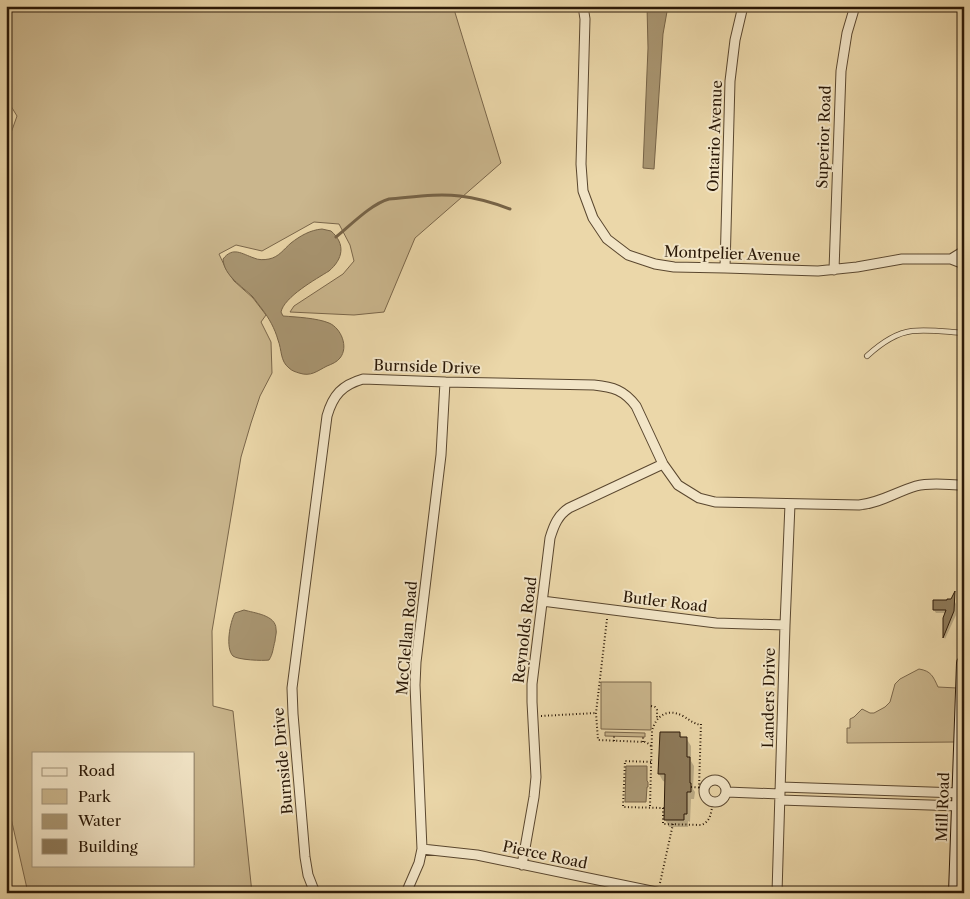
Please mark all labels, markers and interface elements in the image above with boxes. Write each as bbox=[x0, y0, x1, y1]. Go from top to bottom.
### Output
street label: Ontario Avenue bbox=[703, 80, 726, 192]
street label: Superior Road bbox=[812, 85, 835, 189]
street label: Montpelier Avenue bbox=[663, 242, 801, 265]
street label: Burnside Drive bbox=[373, 355, 481, 378]
street label: Reynolds Road bbox=[509, 576, 540, 684]
street label: McClellan Road bbox=[392, 580, 421, 696]
street label: Butler Road bbox=[622, 587, 708, 616]
street label: Landers Drive bbox=[758, 648, 779, 748]
street label: Burnside Drive bbox=[268, 707, 297, 815]
legend bbox=[32, 752, 195, 866]
text: Road bbox=[78, 761, 115, 780]
street label: Mill Road bbox=[932, 772, 953, 842]
text: Park bbox=[78, 787, 112, 806]
text: Water bbox=[77, 811, 122, 830]
street label: Pierce Road bbox=[501, 836, 589, 873]
text: Building bbox=[78, 837, 138, 856]

